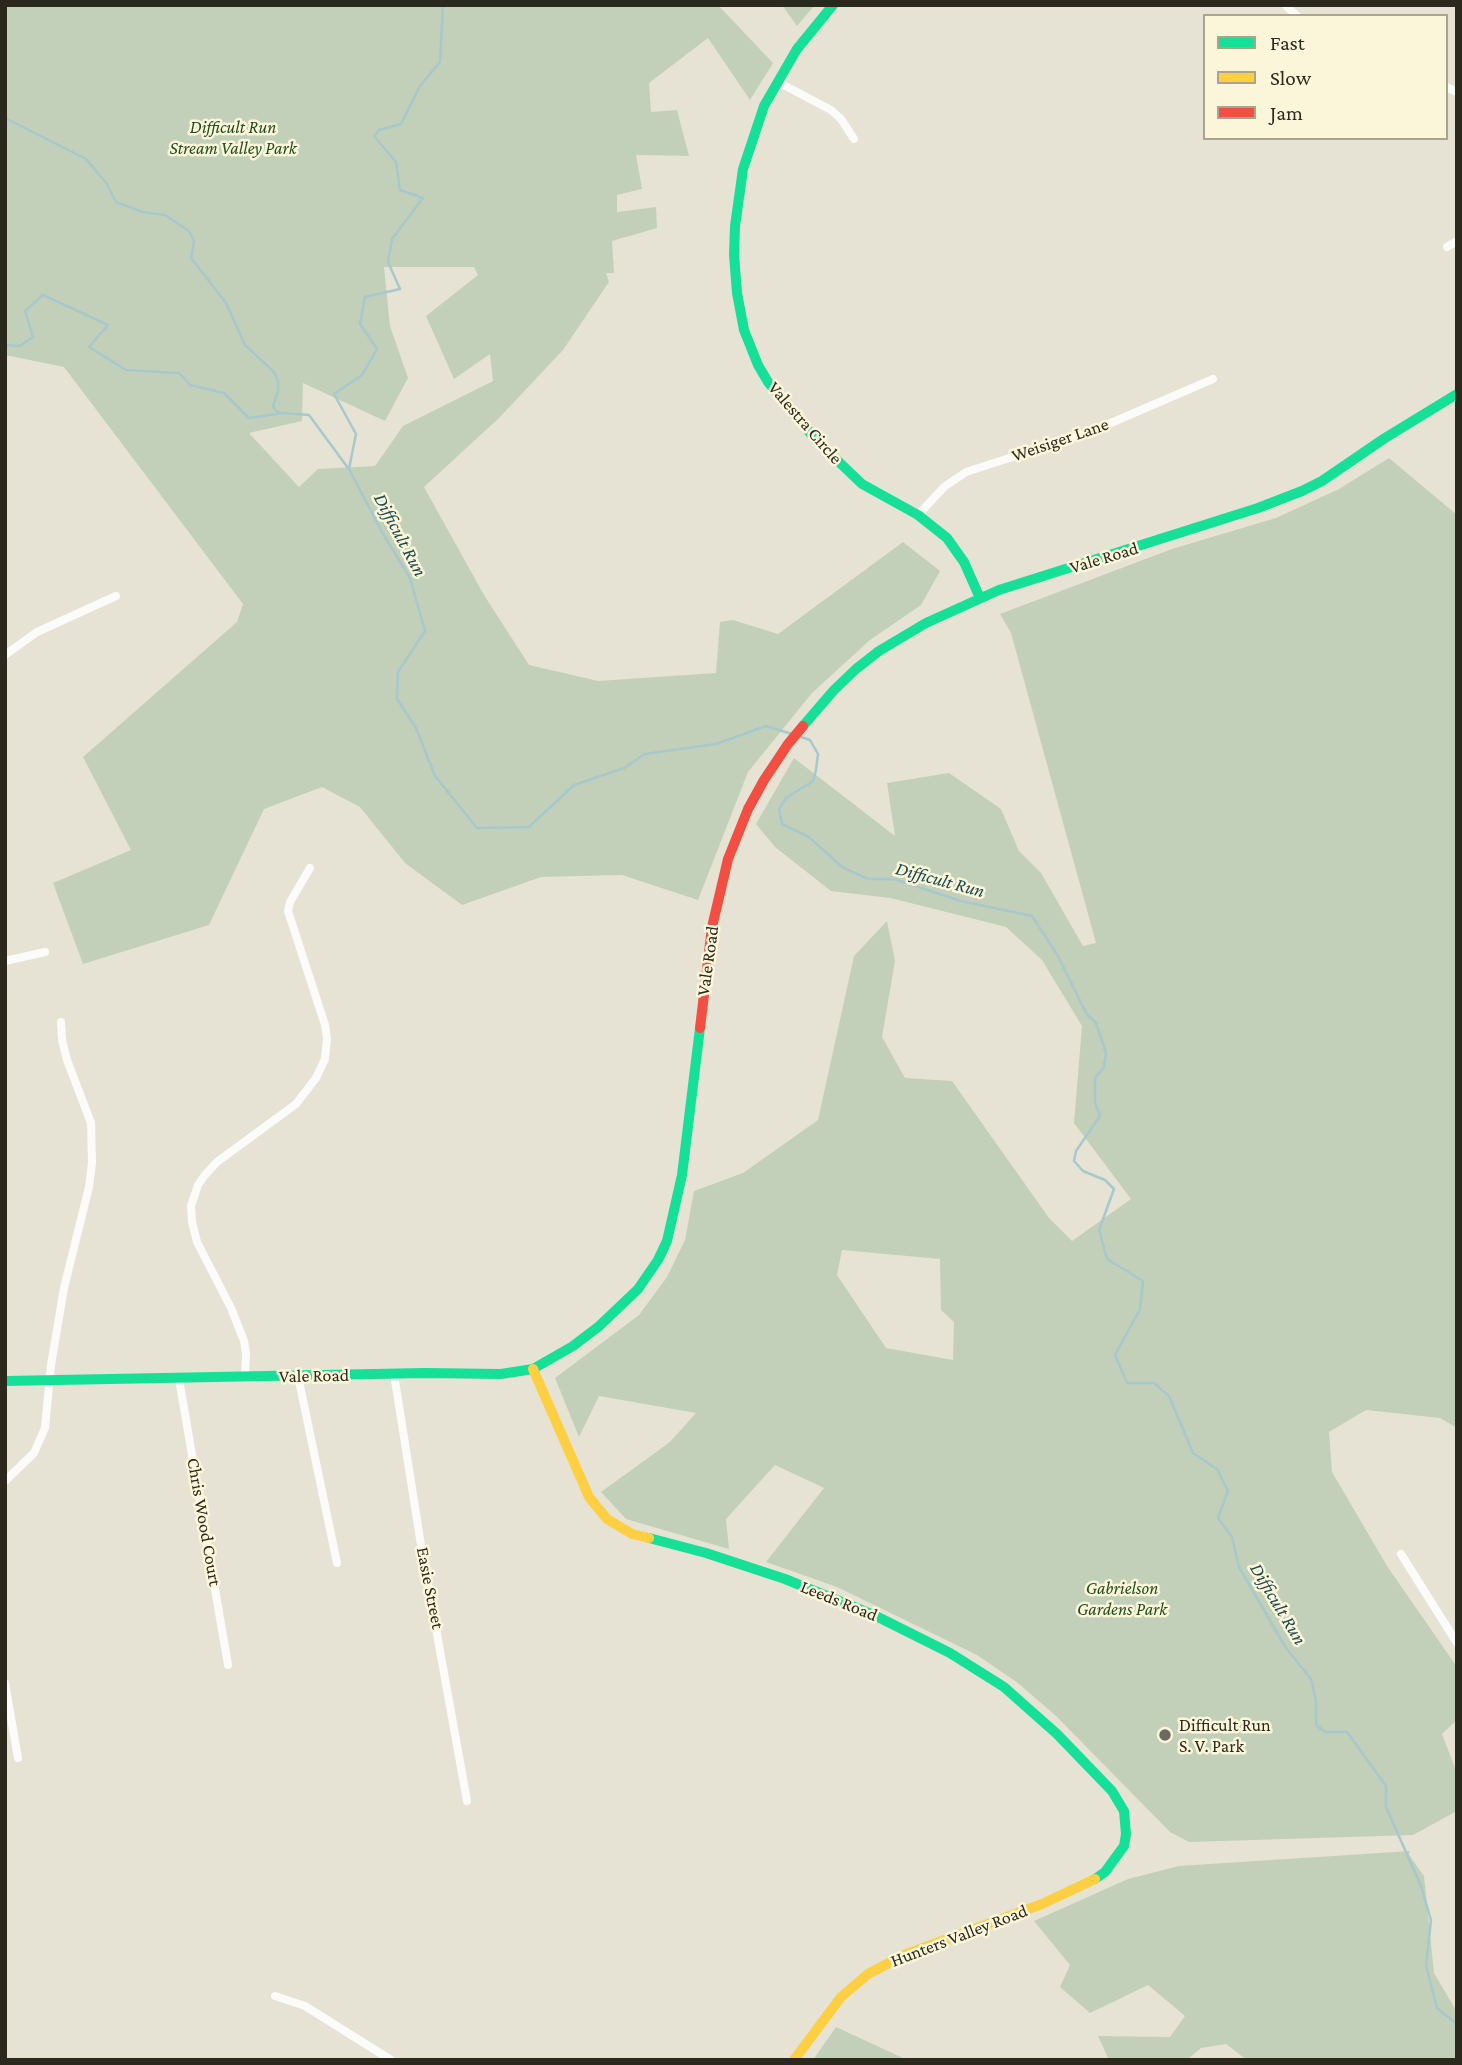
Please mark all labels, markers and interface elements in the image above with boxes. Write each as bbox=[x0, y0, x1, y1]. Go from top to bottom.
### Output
legend bbox=[1203, 14, 1448, 140]
text: Fast bbox=[1270, 31, 1305, 55]
text: Slow bbox=[1270, 66, 1311, 90]
text: Jam bbox=[1270, 101, 1303, 125]
park label: Difficult Run Stream Valley Park bbox=[169, 116, 297, 158]
street label: Valestra Circle bbox=[763, 377, 847, 469]
street label: Weisiger Lane bbox=[1009, 413, 1111, 467]
water label: Difficult Run bbox=[368, 489, 432, 581]
street label: Vale Road bbox=[1067, 537, 1141, 579]
water label: Difficult Run bbox=[893, 857, 987, 903]
street label: Vale Road bbox=[692, 925, 724, 997]
street label: Vale Road bbox=[279, 1365, 349, 1387]
street label: Chris Wood Court bbox=[182, 1456, 226, 1588]
street label: Easie Street bbox=[411, 1545, 449, 1631]
water label: Difficult Run bbox=[1245, 1559, 1311, 1649]
street label: Leeds Road bbox=[797, 1576, 881, 1626]
park label: Gabrielson Gardens Park bbox=[1077, 1577, 1167, 1620]
place label: Difficult Run S. V. Park bbox=[1179, 1714, 1271, 1756]
marker: Difficult Run S. V. Park bbox=[1157, 1727, 1173, 1743]
street label: Hunters Valley Road bbox=[888, 1900, 1030, 1972]

